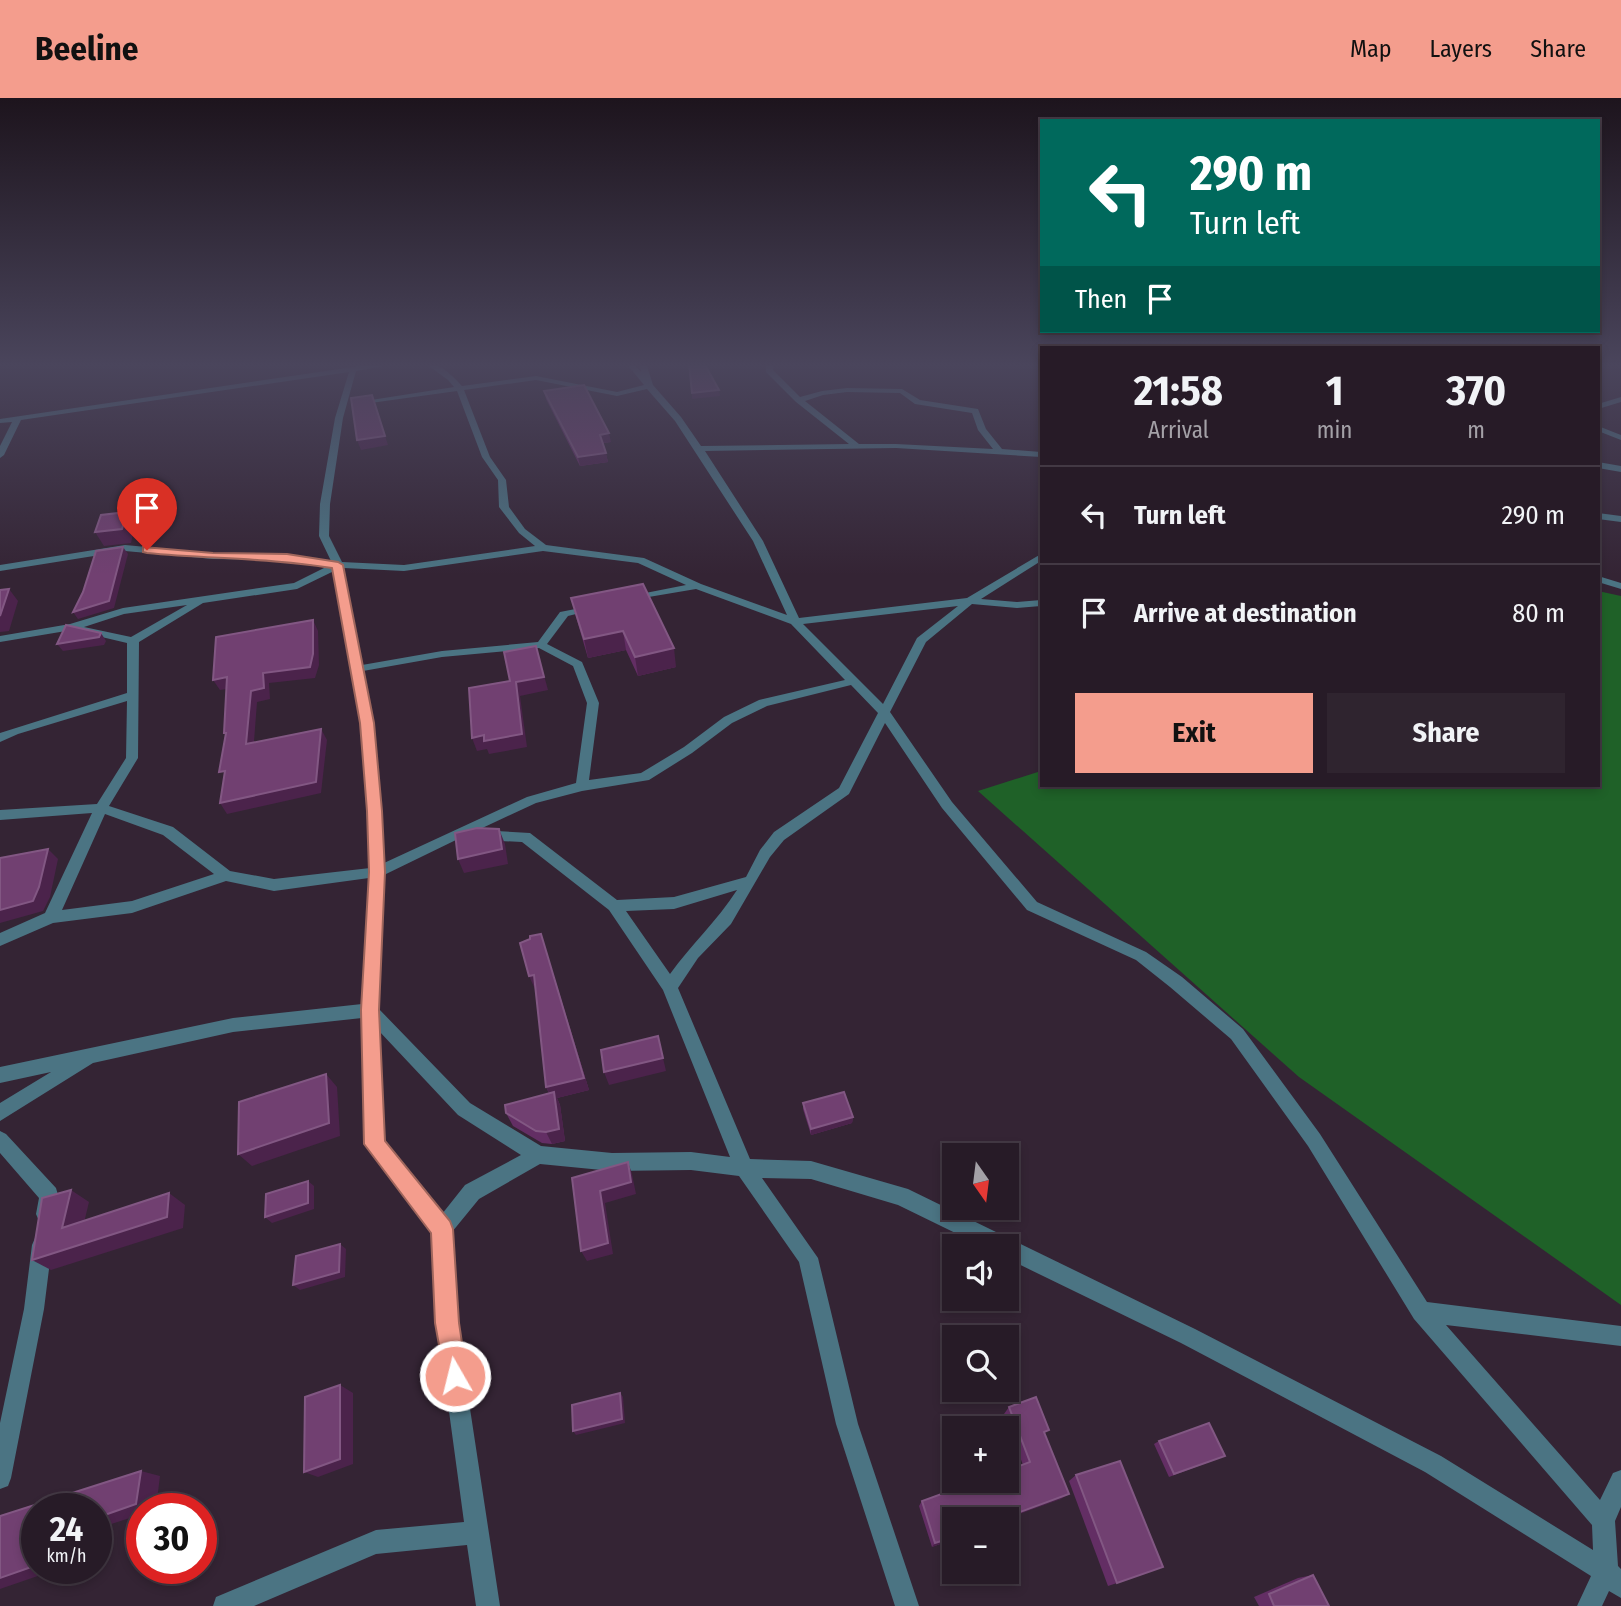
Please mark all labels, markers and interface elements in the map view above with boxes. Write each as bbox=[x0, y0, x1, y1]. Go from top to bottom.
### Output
text: Beeline bbox=[35, 29, 139, 69]
text: Map bbox=[1350, 35, 1392, 63]
text: Layers bbox=[1430, 35, 1492, 63]
text: Share bbox=[1530, 35, 1586, 63]
text: 290 m bbox=[1190, 144, 1312, 203]
icon: left bbox=[1075, 147, 1166, 238]
text: Turn left bbox=[1190, 204, 1300, 242]
icon: arrive bbox=[1141, 280, 1179, 318]
text: Then bbox=[1075, 284, 1127, 315]
text: 21:58 bbox=[1134, 366, 1223, 416]
text: 1 bbox=[1326, 366, 1343, 416]
text: 370 bbox=[1446, 366, 1506, 416]
text: Arrival bbox=[1148, 416, 1209, 444]
text: min bbox=[1317, 416, 1352, 444]
text: m bbox=[1467, 416, 1485, 444]
pin bbox=[117, 478, 177, 550]
icon: arrive bbox=[128, 489, 166, 527]
icon: left bbox=[1075, 496, 1113, 534]
text: Turn left bbox=[1134, 500, 1226, 531]
text: 290 m bbox=[1501, 500, 1565, 531]
icon: arrive bbox=[1075, 594, 1113, 632]
text: Arrive at destination bbox=[1134, 598, 1357, 629]
text: 80 m bbox=[1512, 598, 1565, 629]
button: Exit bbox=[1075, 693, 1313, 773]
button: Share bbox=[1327, 693, 1565, 773]
north arrow bbox=[942, 1143, 1018, 1220]
map controls bbox=[942, 1143, 1019, 1584]
button: sound bbox=[942, 1234, 1019, 1311]
button: search bbox=[942, 1325, 1019, 1402]
position arrow bbox=[418, 1339, 492, 1413]
button: + bbox=[942, 1416, 1019, 1493]
speed limit sign: 30 bbox=[126, 1493, 217, 1584]
button: − bbox=[942, 1507, 1019, 1584]
text: 24 bbox=[50, 1508, 83, 1550]
text: km/h bbox=[46, 1545, 87, 1567]

